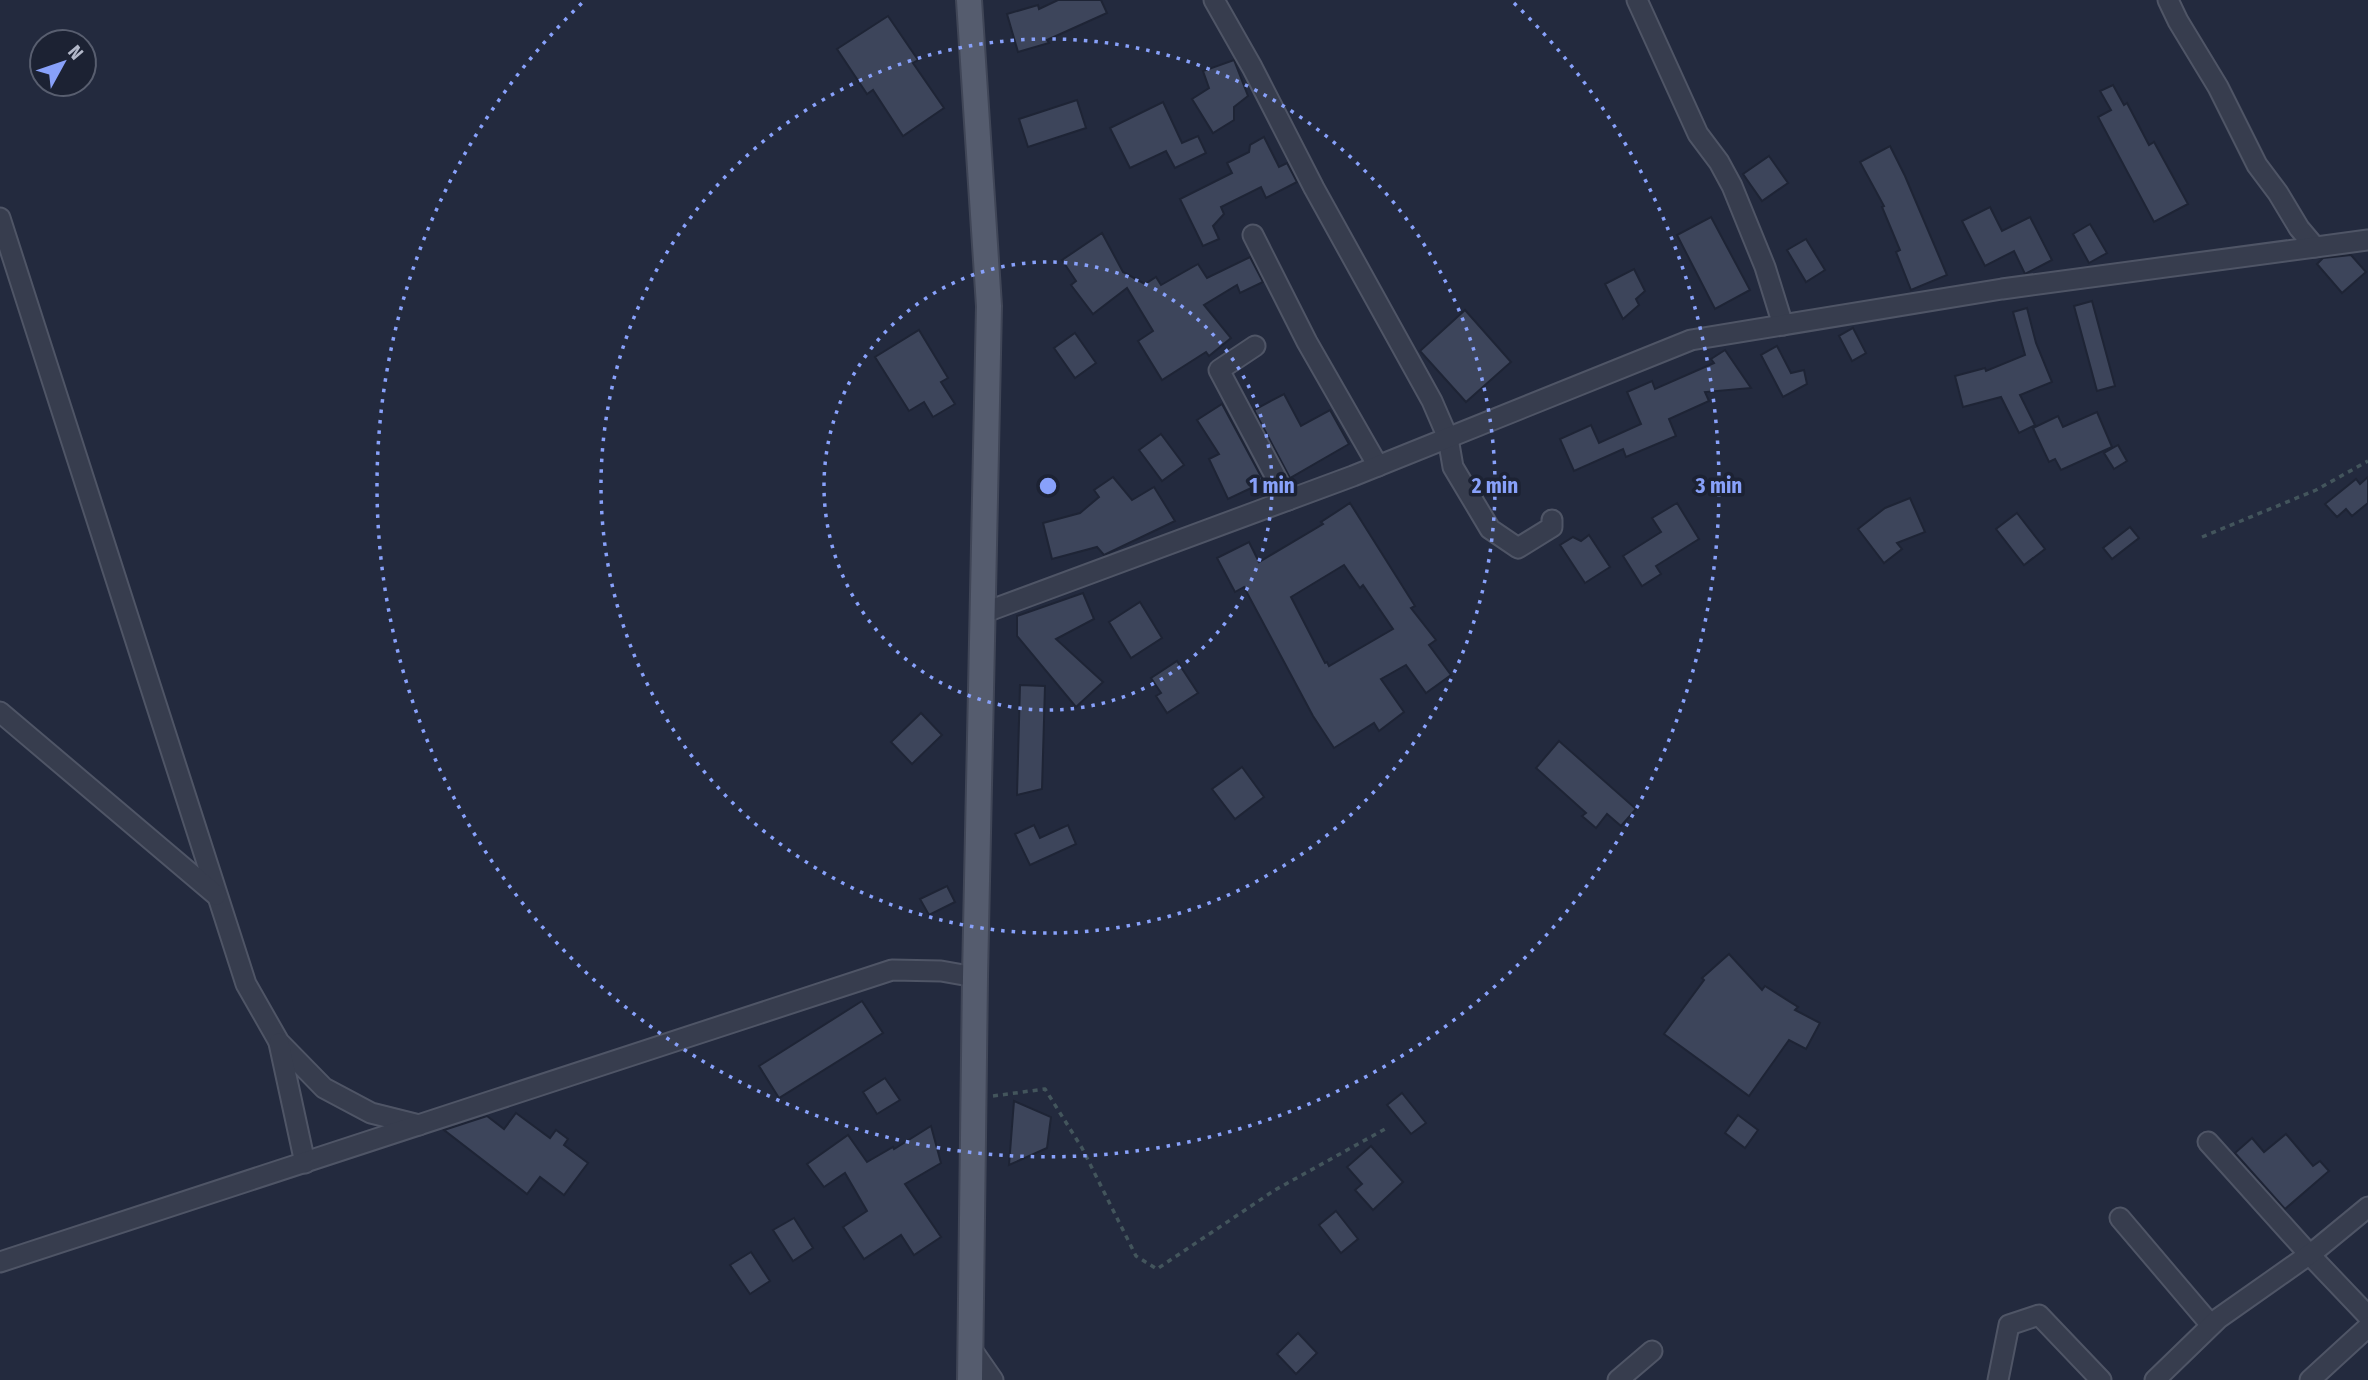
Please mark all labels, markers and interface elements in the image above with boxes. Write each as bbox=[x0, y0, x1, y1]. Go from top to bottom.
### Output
north arrow bbox=[28, 28, 98, 98]
text: N bbox=[63, 41, 88, 64]
text: 1 min bbox=[1249, 473, 1295, 499]
text: 2 min bbox=[1471, 473, 1518, 499]
text: 3 min bbox=[1695, 473, 1742, 499]
centre of rings bbox=[1036, 474, 1060, 498]

